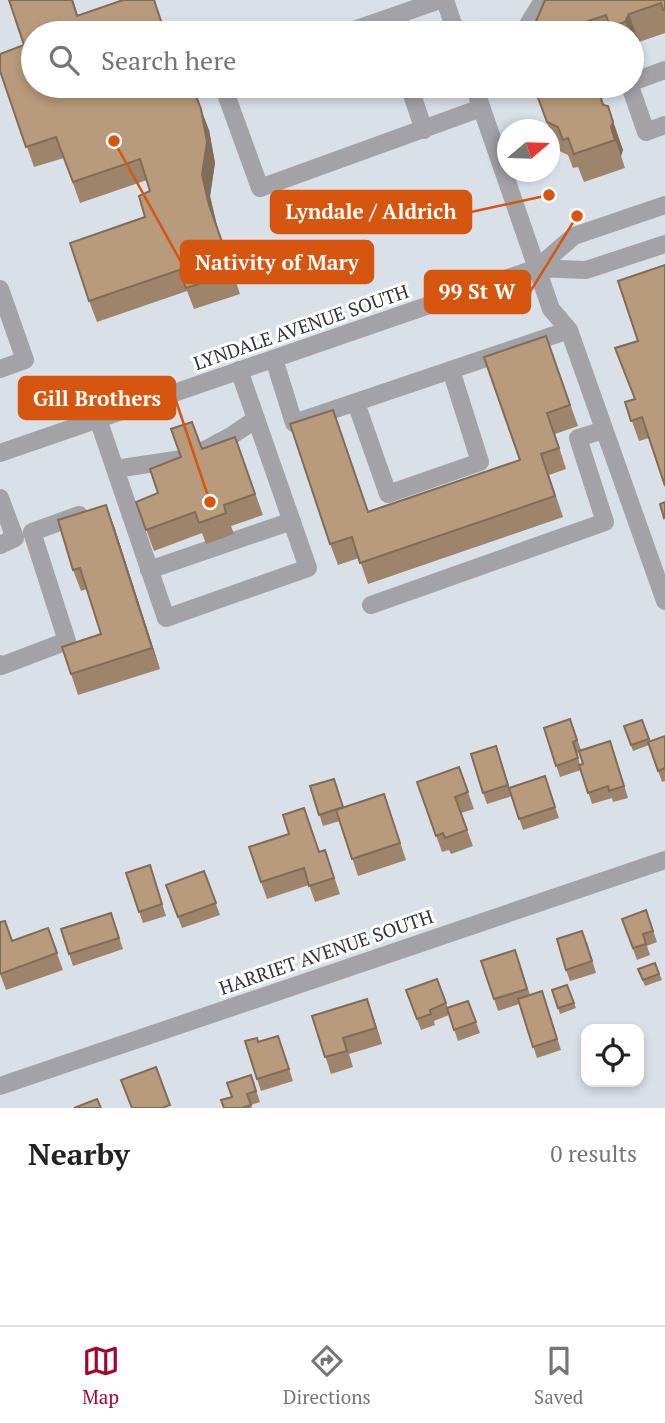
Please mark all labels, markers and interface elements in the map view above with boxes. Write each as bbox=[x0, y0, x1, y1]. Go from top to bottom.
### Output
search box bbox=[21, 21, 644, 98]
icon: search bbox=[45, 41, 83, 79]
text: Search here bbox=[101, 43, 236, 77]
north arrow bbox=[497, 119, 560, 182]
callout: Lyndale / Aldrich bbox=[271, 191, 471, 233]
text: Lyndale / Aldrich bbox=[285, 197, 457, 225]
callout: Nativity of Mary bbox=[181, 241, 373, 283]
text: Nativity of Mary bbox=[195, 248, 360, 276]
callout: 99 St W bbox=[425, 271, 530, 313]
text: 99 St W bbox=[439, 277, 516, 305]
street label: LYNDALE AVENUE SOUTH bbox=[190, 278, 412, 375]
callout: Gill Brothers bbox=[19, 377, 175, 419]
text: Gill Brothers bbox=[33, 384, 161, 412]
street label: HARRIET AVENUE SOUTH bbox=[215, 903, 436, 1000]
map controls bbox=[581, 1024, 644, 1087]
button: locate bbox=[581, 1024, 644, 1087]
text: Nearby bbox=[28, 1134, 130, 1174]
text: 0 results bbox=[550, 1138, 637, 1169]
tab: Map bbox=[82, 1342, 120, 1409]
tab: Directions bbox=[283, 1342, 371, 1409]
tab: Saved bbox=[534, 1342, 583, 1409]

